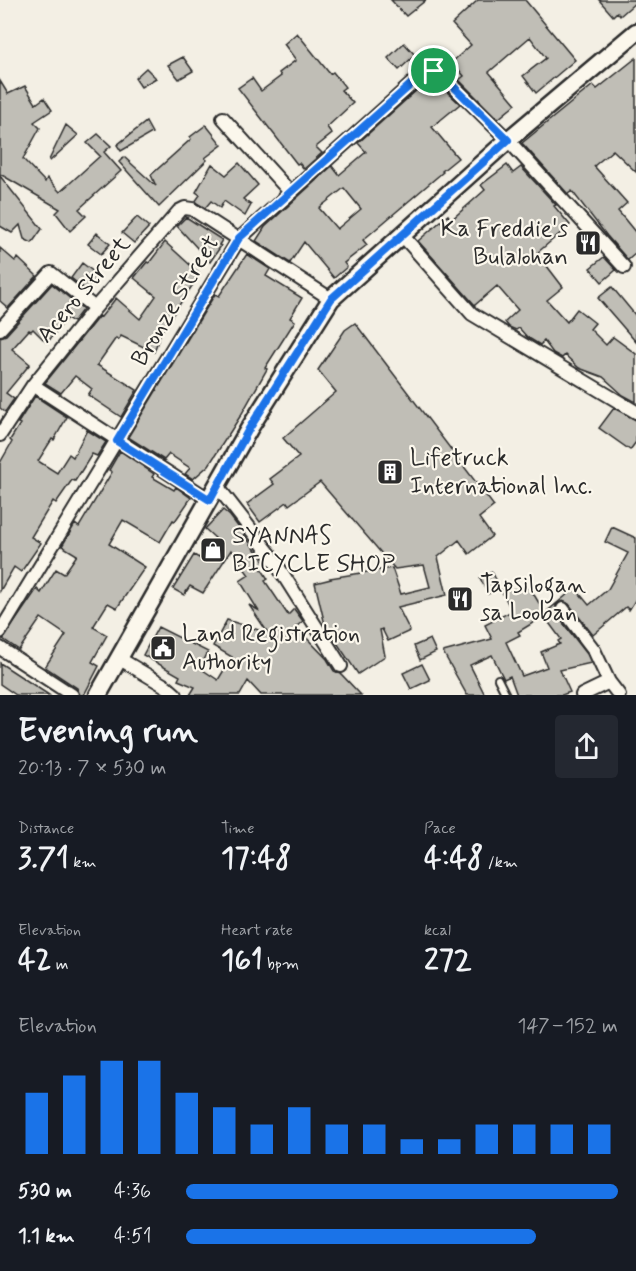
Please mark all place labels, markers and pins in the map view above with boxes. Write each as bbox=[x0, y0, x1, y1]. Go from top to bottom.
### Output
pin bbox=[408, 45, 459, 96]
place label: Ka Freddie's Bulalohan bbox=[440, 214, 568, 273]
restaurant icon: Ka Freddie's Bulalohan bbox=[573, 228, 603, 258]
place label: Lifetruck International Inc. bbox=[410, 443, 593, 502]
building icon: Lifetruck International Inc. bbox=[375, 457, 405, 487]
place label: SYANNAS BICYCLE SHOP bbox=[232, 521, 395, 580]
shop icon: SYANNAS BICYCLE SHOP bbox=[198, 535, 228, 565]
place label: Tapsilogan sa Looban bbox=[480, 570, 586, 629]
restaurant icon: Tapsilogan sa Looban bbox=[445, 584, 475, 614]
place label: Land Registration Authority bbox=[182, 619, 360, 678]
public building icon: Land Registration Authority bbox=[148, 633, 178, 663]

